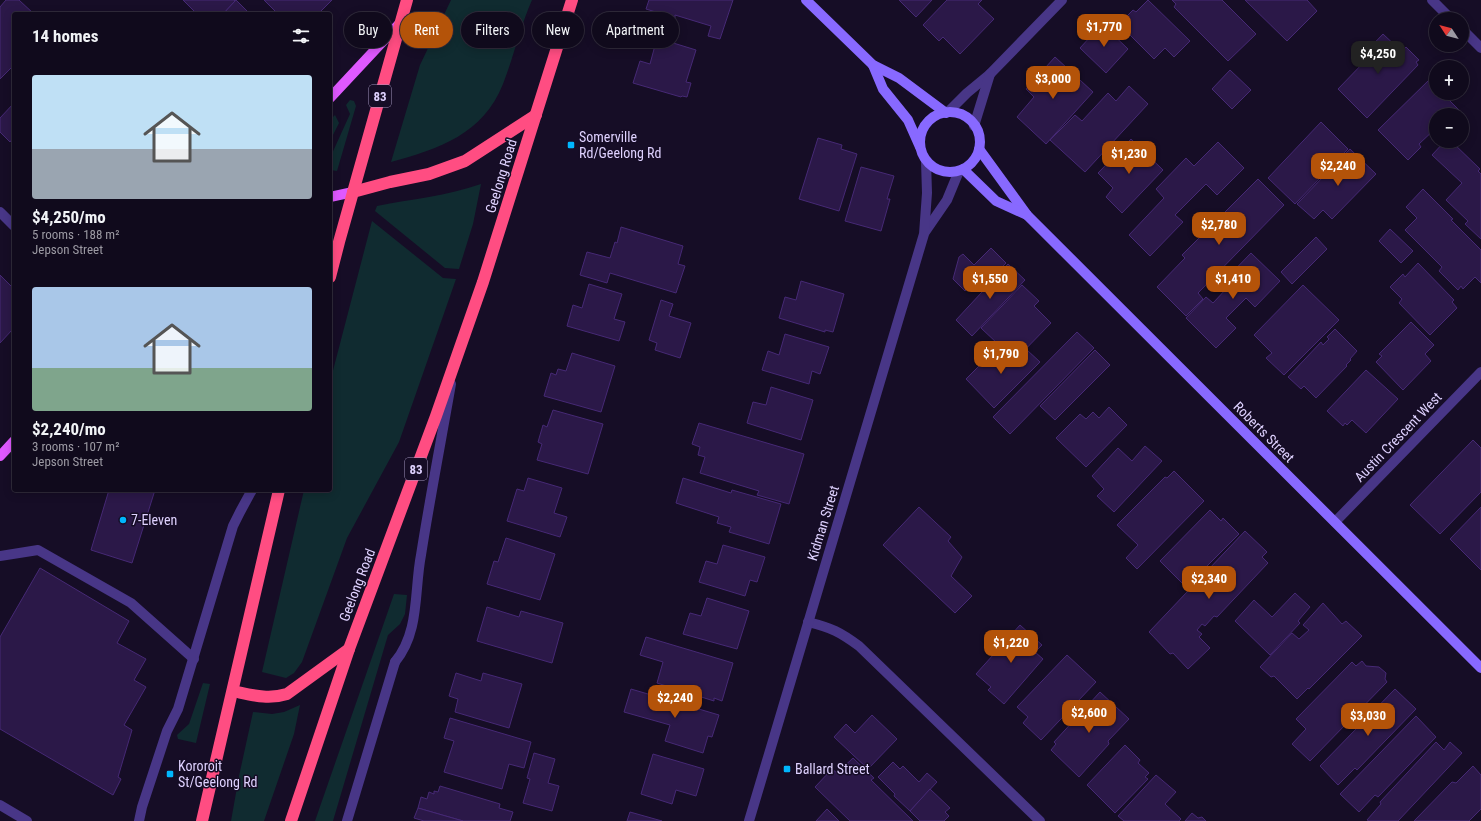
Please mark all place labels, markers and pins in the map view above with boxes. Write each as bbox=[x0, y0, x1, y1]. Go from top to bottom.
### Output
pin: $1,770 bbox=[1071, 14, 1137, 48]
pin: $4,250 bbox=[1345, 41, 1411, 75]
pin: $3,000 bbox=[1020, 66, 1086, 100]
place label: Somerville Rd/Geelong Rd bbox=[579, 129, 661, 161]
marker: Somerville Rd/Geelong Rd bbox=[566, 140, 576, 150]
pin: $1,230 bbox=[1096, 141, 1162, 175]
pin: $2,240 bbox=[1305, 153, 1371, 187]
pin: $2,780 bbox=[1186, 212, 1252, 246]
pin: $1,550 bbox=[957, 266, 1023, 300]
pin: $1,410 bbox=[1200, 266, 1266, 300]
pin: $1,790 bbox=[968, 341, 1034, 375]
place label: 7-Eleven bbox=[131, 512, 177, 528]
marker: 7-Eleven bbox=[118, 515, 128, 525]
pin: $2,340 bbox=[1176, 566, 1242, 600]
pin: $1,220 bbox=[978, 630, 1044, 664]
pin: $2,240 bbox=[642, 685, 708, 719]
pin: $2,600 bbox=[1056, 700, 1122, 734]
pin: $3,030 bbox=[1335, 703, 1401, 737]
place label: Kororoit St/Geelong Rd bbox=[178, 758, 258, 790]
place label: Ballard Street bbox=[795, 761, 870, 777]
marker: Ballard Street bbox=[782, 764, 792, 774]
marker: Kororoit St/Geelong Rd bbox=[165, 769, 175, 779]

